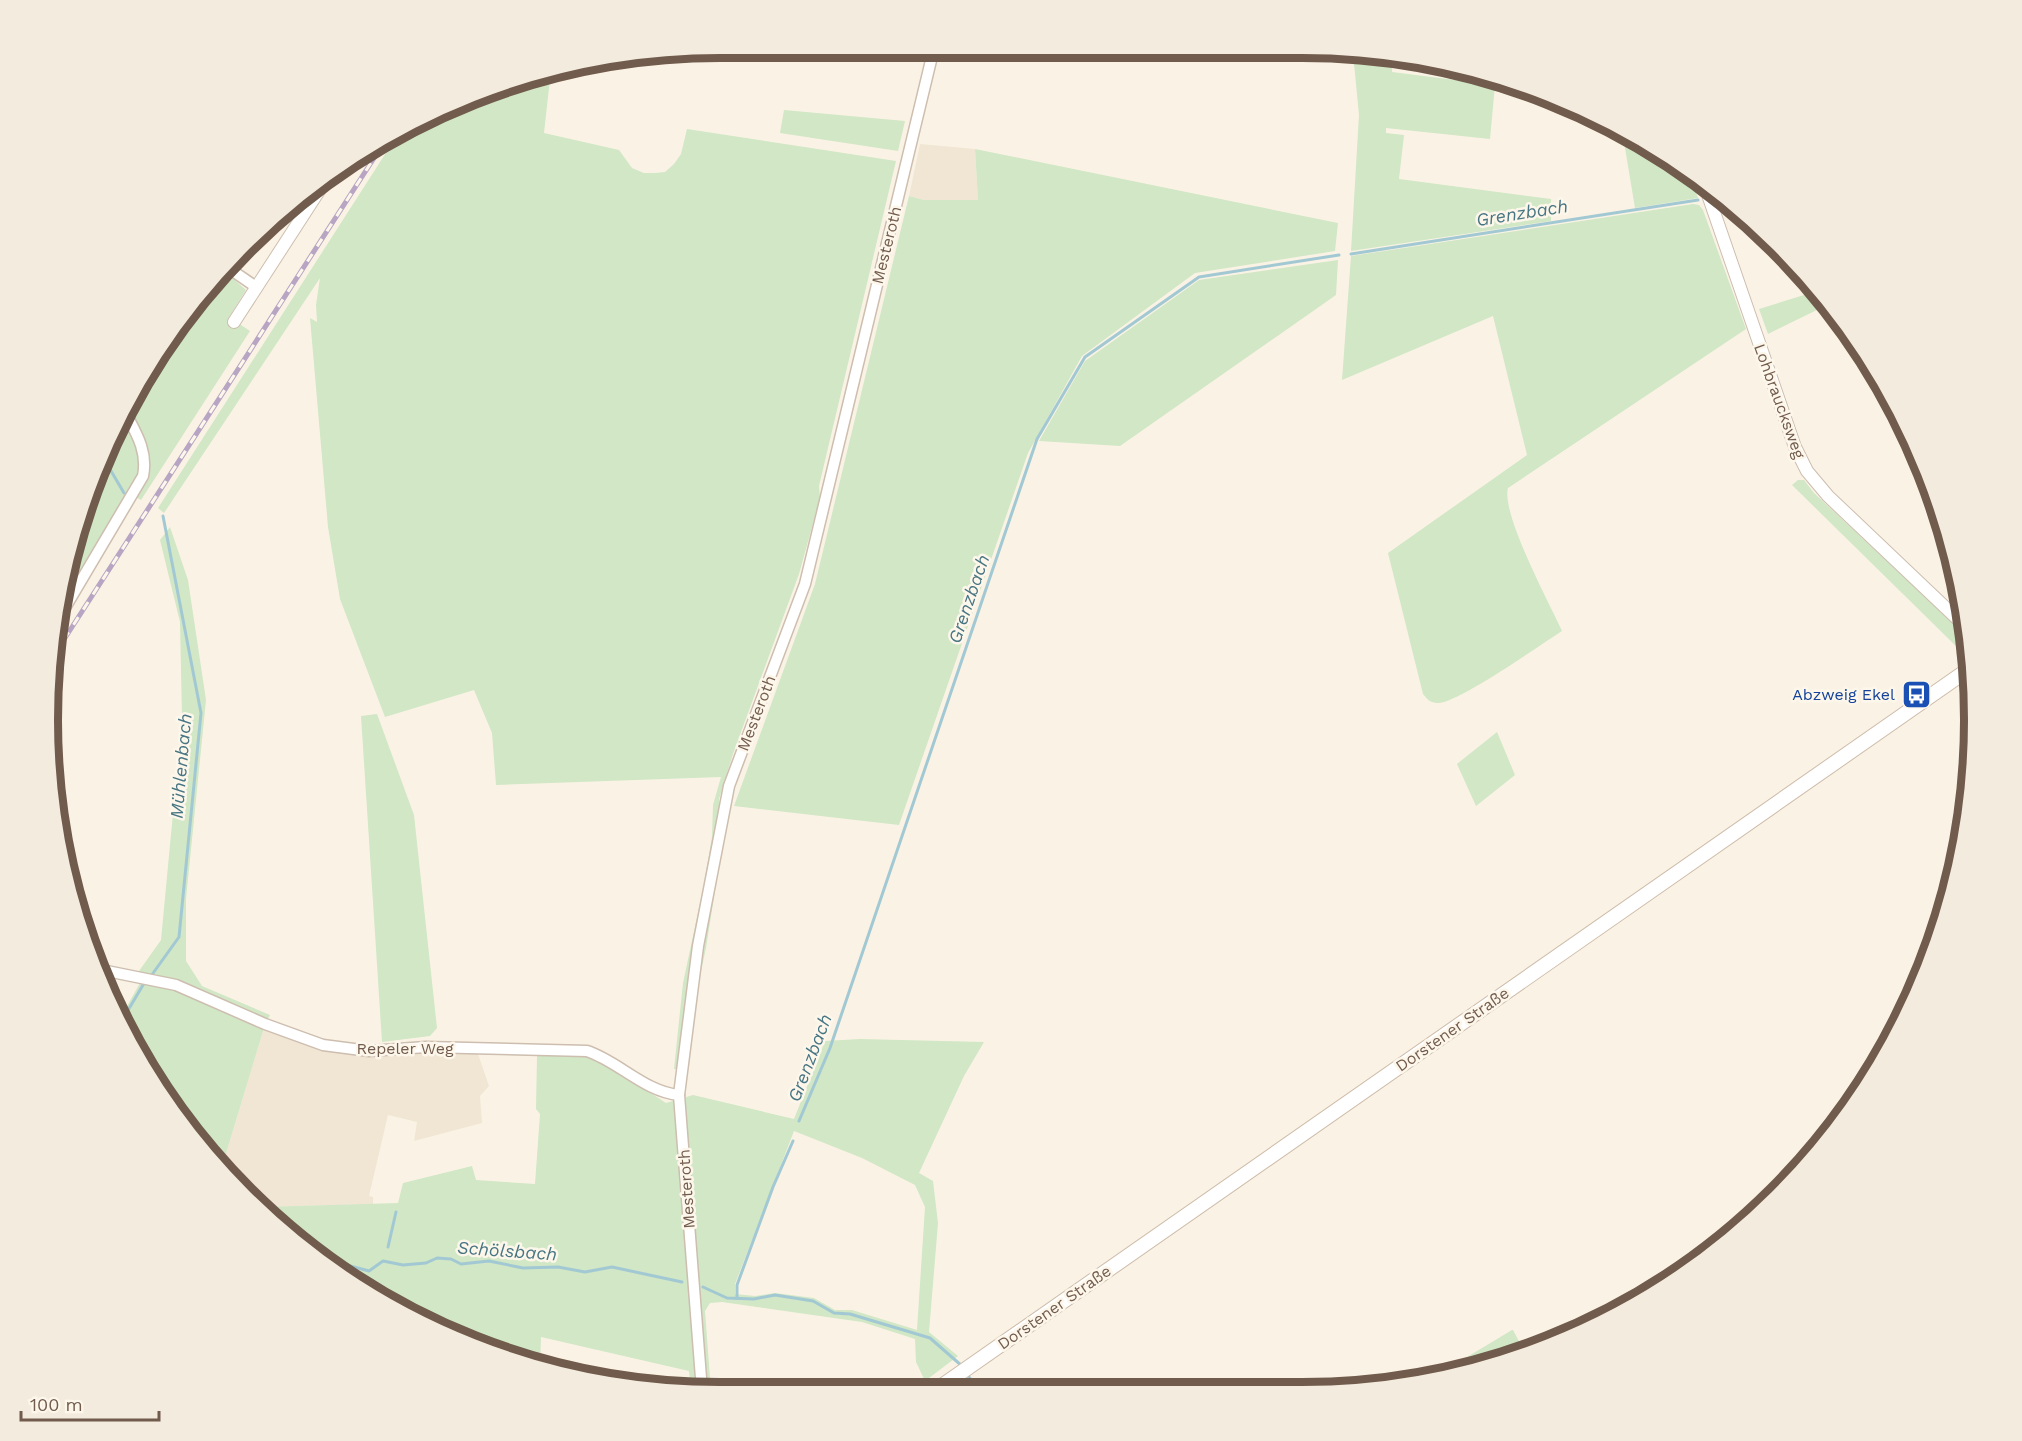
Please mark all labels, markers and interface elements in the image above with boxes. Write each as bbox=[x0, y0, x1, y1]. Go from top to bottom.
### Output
water label: Grenzbach bbox=[1475, 195, 1569, 230]
street label: Mesteroth bbox=[868, 204, 905, 286]
street label: Lohbraucksweg bbox=[1750, 341, 1809, 462]
water label: Grenzbach bbox=[944, 552, 993, 646]
street label: Mesteroth bbox=[733, 673, 780, 754]
bus stop icon: Abzweig Ekel bbox=[1900, 678, 1932, 710]
place label: Abzweig Ekel bbox=[1792, 685, 1895, 704]
water label: Mühlenbach bbox=[165, 712, 196, 819]
street label: Dorstener Straße bbox=[1392, 983, 1513, 1076]
water label: Grenzbach bbox=[783, 1011, 836, 1105]
street label: Repeler Weg bbox=[357, 1039, 454, 1058]
street label: Mesteroth bbox=[674, 1149, 699, 1229]
water label: Schölsbach bbox=[456, 1237, 558, 1264]
street label: Dorstener Straße bbox=[994, 1261, 1115, 1354]
scale bar bbox=[21, 1384, 159, 1422]
text: 100 m bbox=[30, 1394, 83, 1415]

